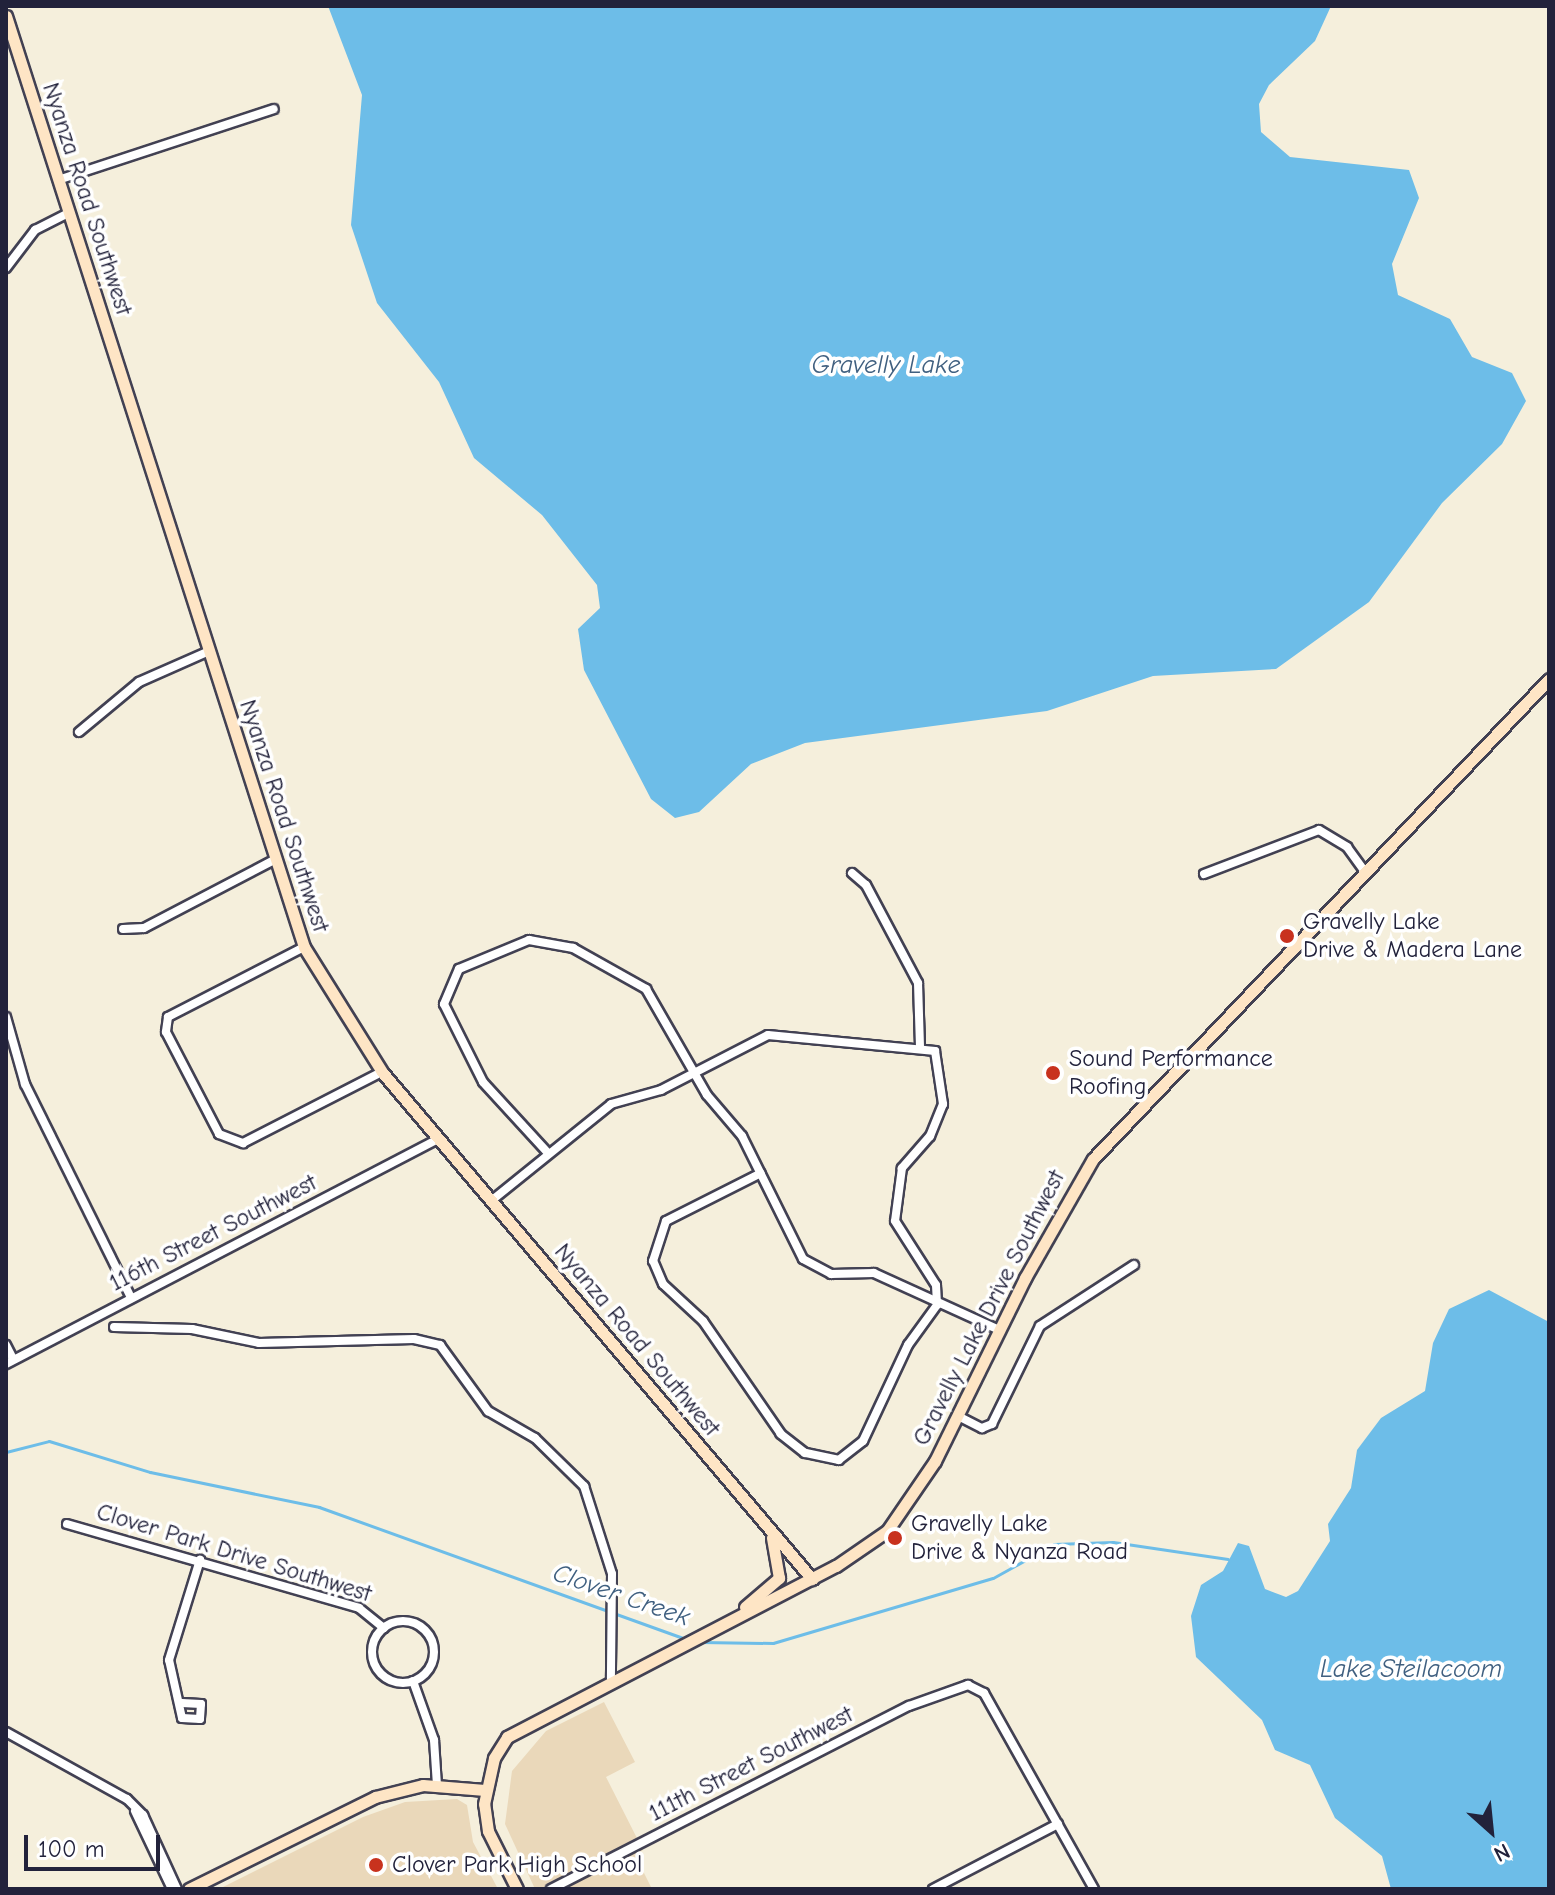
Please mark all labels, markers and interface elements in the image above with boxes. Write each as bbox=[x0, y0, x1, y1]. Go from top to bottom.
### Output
street label: Nyanza Road Southwest bbox=[36, 79, 138, 319]
water label: Gravelly Lake bbox=[812, 350, 960, 382]
street label: Nyanza Road Southwest bbox=[233, 696, 335, 936]
place label: Gravelly Lake Drive & Madera Lane bbox=[1303, 908, 1522, 964]
marker: Gravelly Lake Drive & Madera Lane bbox=[1278, 927, 1296, 945]
place label: Sound Performance Roofing bbox=[1069, 1045, 1273, 1101]
marker: Sound Performance Roofing bbox=[1044, 1064, 1062, 1082]
street label: Gravelly Lake Drive Southwest bbox=[907, 1166, 1071, 1450]
street label: 116th Street Southwest bbox=[105, 1168, 321, 1298]
street label: Nyanza Road Southwest bbox=[548, 1238, 726, 1442]
street label: Clover Park Drive Southwest bbox=[93, 1497, 375, 1609]
place label: Gravelly Lake Drive & Nyanza Road bbox=[911, 1510, 1128, 1566]
marker: Gravelly Lake Drive & Nyanza Road bbox=[886, 1529, 904, 1547]
water label: Clover Creek bbox=[548, 1558, 694, 1634]
water label: Lake Steilacoom bbox=[1320, 1654, 1502, 1686]
street label: 111th Street Southwest bbox=[644, 1700, 858, 1828]
north arrow bbox=[1451, 1791, 1531, 1871]
scale bar bbox=[28, 1819, 164, 1869]
text: 100 m bbox=[38, 1835, 105, 1863]
text: N bbox=[1490, 1838, 1514, 1867]
place label: Clover Park High School bbox=[392, 1851, 642, 1879]
marker: Clover Park High School bbox=[367, 1856, 385, 1874]

